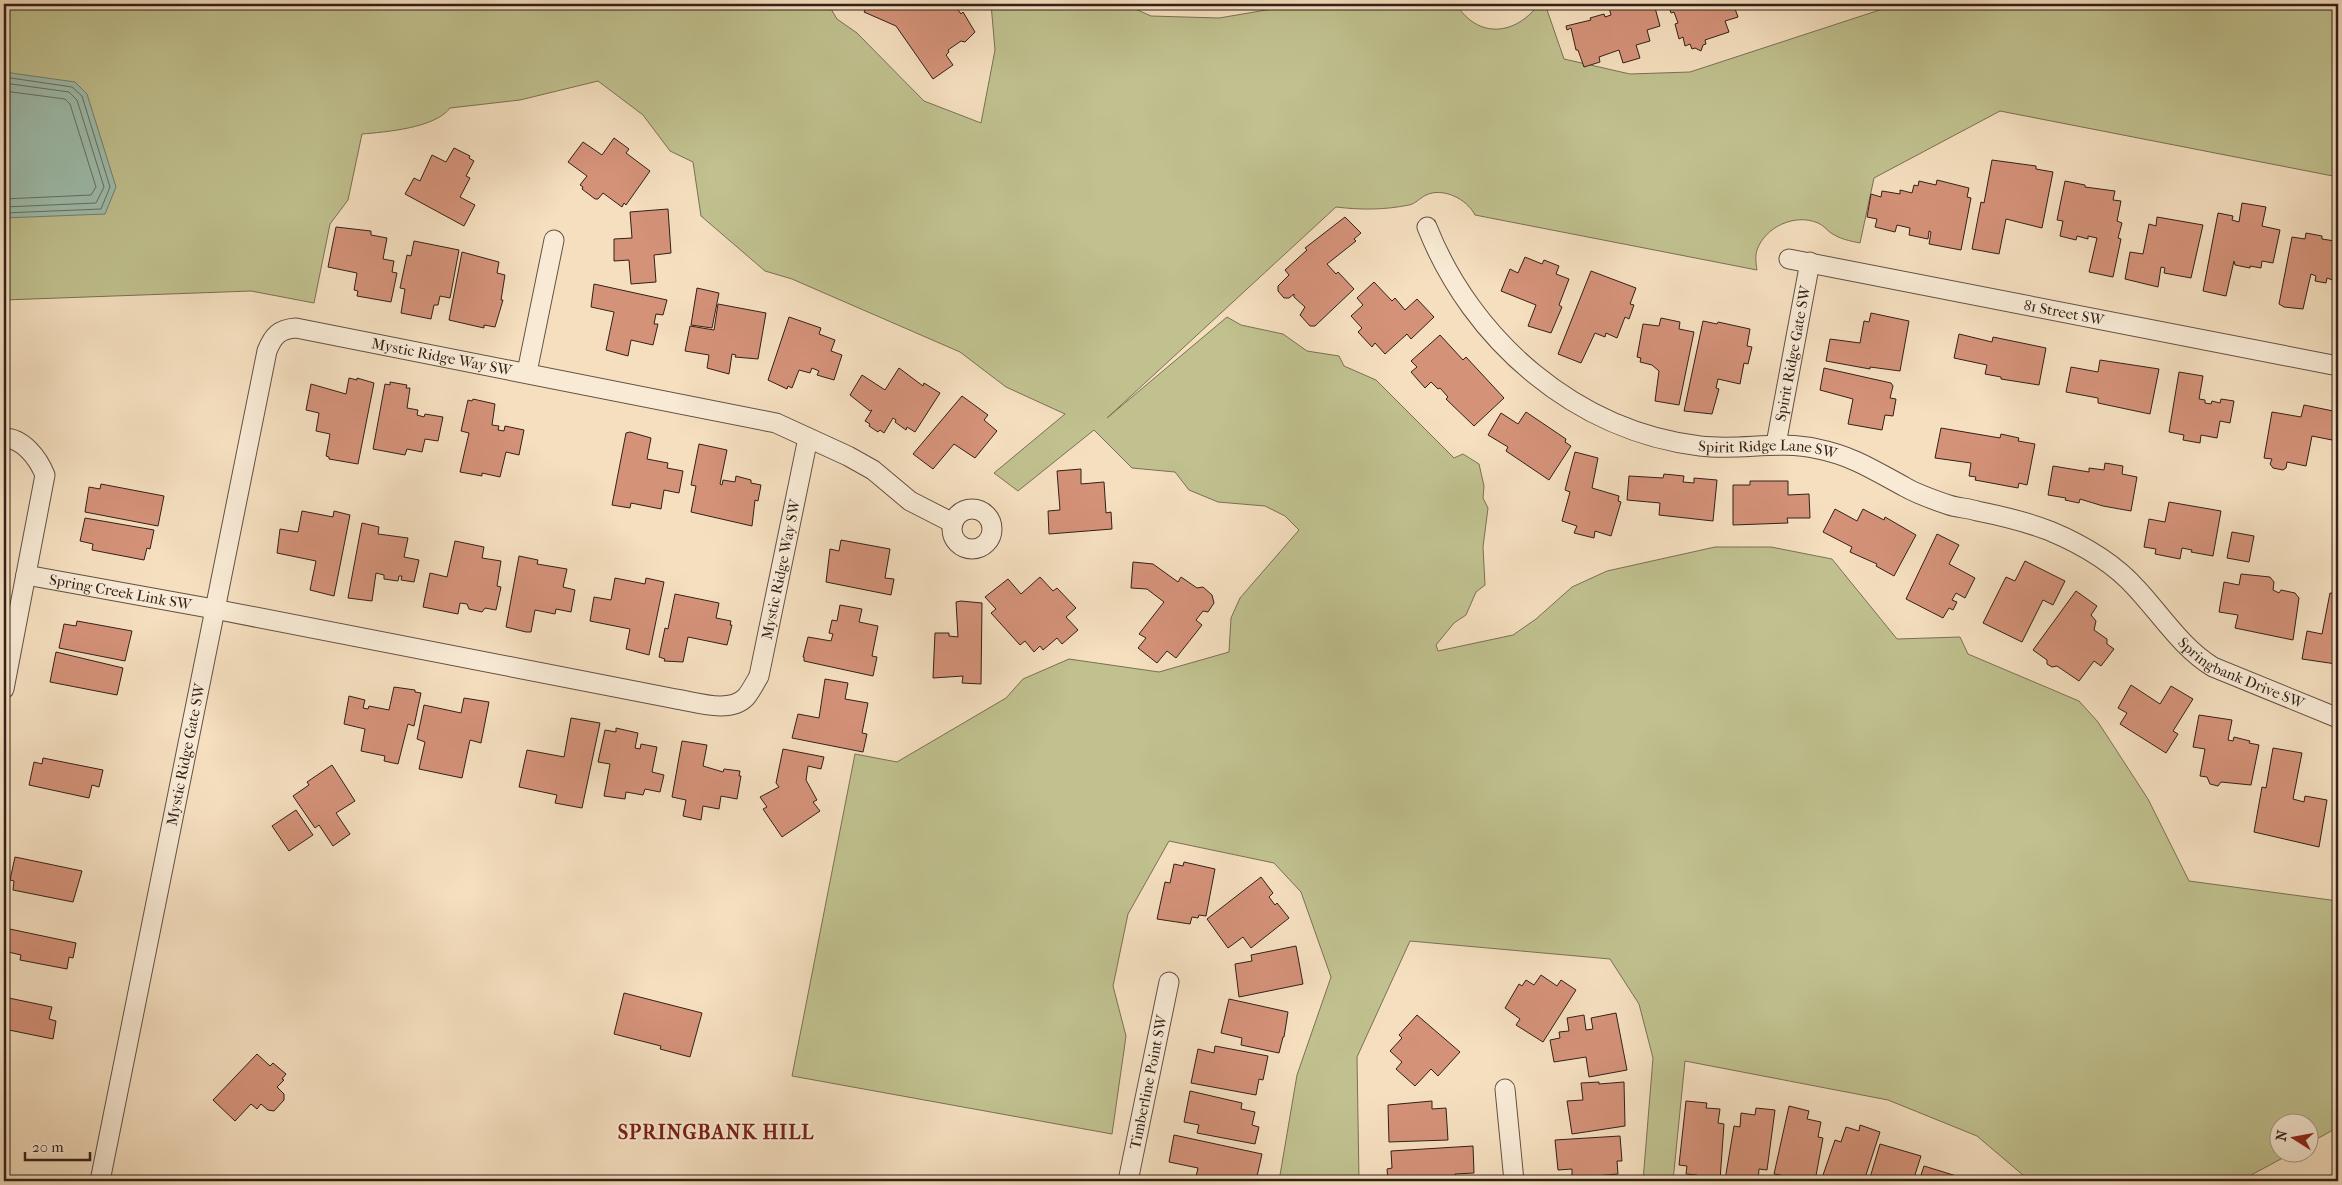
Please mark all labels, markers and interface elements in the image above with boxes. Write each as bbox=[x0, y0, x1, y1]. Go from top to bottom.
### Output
street label: Spirit Ridge Gate SW bbox=[1771, 283, 1815, 423]
street label: 81 Street SW bbox=[2022, 296, 2107, 329]
street label: Mystic Ridge Way SW bbox=[370, 334, 515, 380]
street label: Spirit Ridge Lane SW bbox=[1697, 436, 1840, 463]
street label: Mystic Ridge Way SW bbox=[758, 497, 804, 641]
street label: Spring Creek Link SW bbox=[48, 570, 194, 614]
street label: Springbank Drive SW bbox=[2174, 633, 2308, 713]
street label: Mystic Ridge Gate SW bbox=[163, 681, 209, 827]
street label: Timberline Point SW bbox=[1126, 1012, 1171, 1151]
north arrow bbox=[2270, 1112, 2320, 1162]
district label: SPRINGBANK HILL bbox=[618, 1121, 814, 1144]
text: N bbox=[2272, 1128, 2291, 1142]
scale bar bbox=[25, 1130, 90, 1162]
text: 20 m bbox=[32, 1138, 64, 1156]

